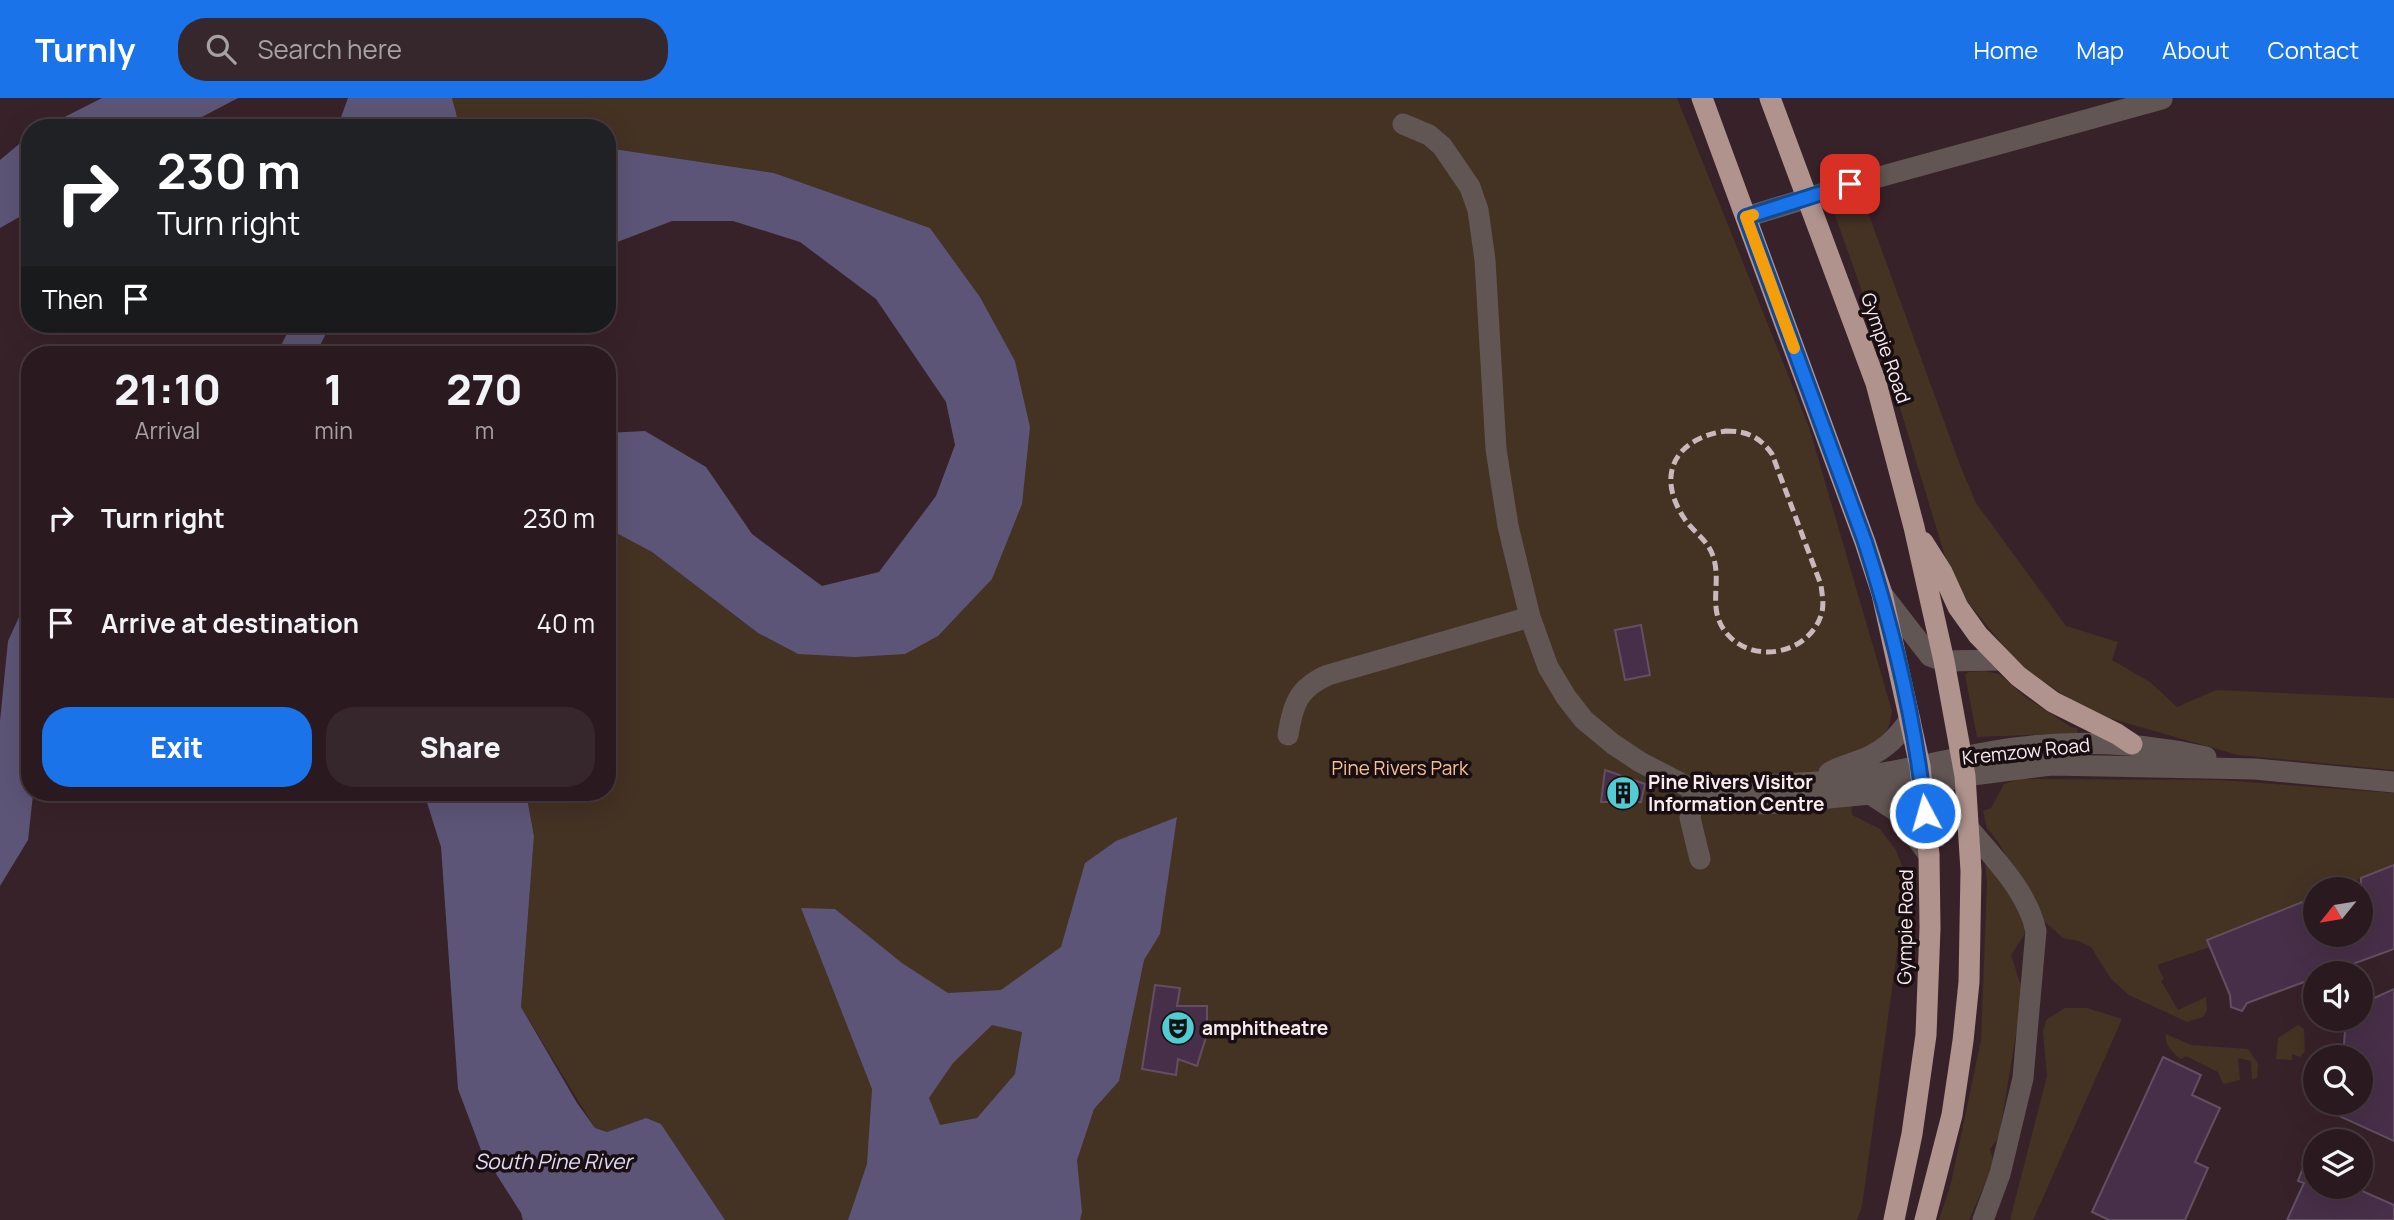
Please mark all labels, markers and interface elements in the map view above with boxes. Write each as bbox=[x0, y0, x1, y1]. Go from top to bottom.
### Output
search box bbox=[178, 18, 668, 81]
text: Turnly bbox=[35, 27, 136, 72]
icon: search bbox=[202, 30, 240, 68]
text: Search here bbox=[258, 31, 402, 67]
text: Home bbox=[1973, 33, 2038, 66]
text: Map bbox=[2076, 33, 2124, 66]
text: About bbox=[2162, 33, 2230, 66]
text: Contact bbox=[2268, 33, 2359, 66]
text: 230 m bbox=[157, 137, 301, 204]
icon: right bbox=[42, 147, 133, 238]
pin bbox=[1820, 154, 1880, 214]
icon: arrive bbox=[1831, 165, 1869, 203]
text: Turn right bbox=[157, 201, 300, 245]
icon: arrive bbox=[117, 280, 155, 318]
text: Then bbox=[42, 281, 103, 317]
street label: Gympie Road bbox=[1855, 289, 1917, 407]
text: 21:10 bbox=[114, 360, 221, 418]
text: 1 bbox=[324, 360, 343, 418]
text: 270 bbox=[446, 360, 523, 418]
text: Arrival bbox=[135, 414, 201, 446]
text: min bbox=[314, 414, 353, 446]
text: m bbox=[475, 414, 494, 446]
icon: right bbox=[42, 499, 80, 537]
text: Turn right bbox=[101, 500, 225, 536]
text: 230 m bbox=[523, 500, 595, 536]
icon: arrive bbox=[42, 604, 80, 642]
text: Arrive at destination bbox=[101, 605, 359, 641]
text: 40 m bbox=[537, 605, 595, 641]
button: Exit bbox=[42, 707, 312, 787]
button: Share bbox=[326, 707, 595, 787]
street label: Kremzow Road bbox=[1961, 731, 2091, 771]
park label: Pine Rivers Park bbox=[1332, 755, 1469, 781]
place label: Pine Rivers Visitor Information Centre bbox=[1648, 769, 1824, 817]
building icon: Pine Rivers Visitor Information Centre bbox=[1604, 774, 1642, 812]
position arrow bbox=[1888, 776, 1962, 850]
street label: Gympie Road bbox=[1891, 869, 1919, 985]
north arrow bbox=[2303, 877, 2373, 947]
map controls bbox=[2303, 877, 2373, 1199]
button: sound bbox=[2303, 961, 2373, 1031]
theatre icon: amphitheatre bbox=[1159, 1009, 1197, 1047]
place label: amphitheatre bbox=[1202, 1015, 1328, 1041]
button: search bbox=[2303, 1045, 2373, 1115]
button: layers bbox=[2303, 1129, 2373, 1199]
water label: South Pine River bbox=[474, 1147, 634, 1175]

